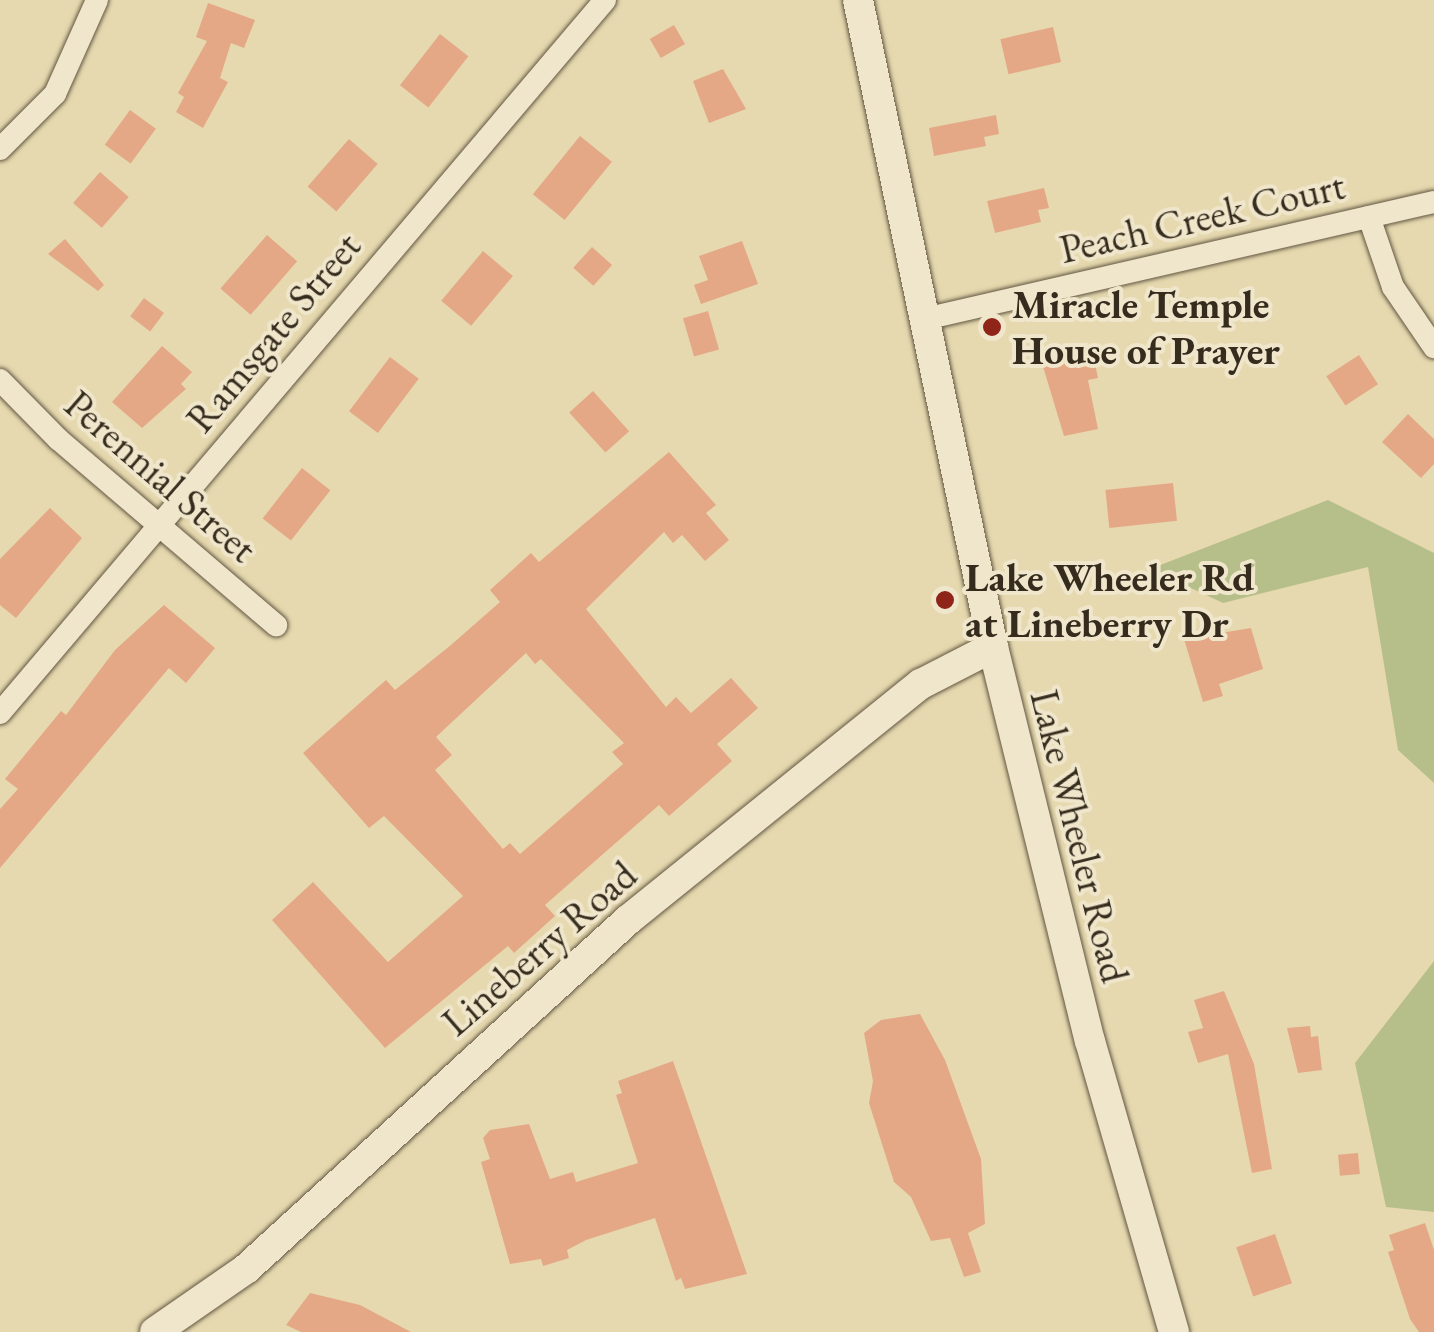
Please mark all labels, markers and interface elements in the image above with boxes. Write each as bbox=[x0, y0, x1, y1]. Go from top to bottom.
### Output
street label: Peach Creek Court bbox=[1055, 161, 1349, 273]
street label: Ramsgate Street bbox=[176, 222, 370, 442]
place label: Miracle Temple House of Prayer bbox=[1012, 280, 1280, 374]
marker: Miracle Temple House of Prayer bbox=[981, 316, 1003, 338]
street label: Perennial Street bbox=[55, 380, 267, 572]
place label: Lake Wheeler Rd at Lineberry Dr bbox=[965, 553, 1254, 647]
marker: Lake Wheeler Rd at Lineberry Dr bbox=[934, 589, 956, 611]
street label: Lake Wheeler Road bbox=[1020, 685, 1140, 987]
street label: Lineberry Road bbox=[432, 850, 646, 1046]

